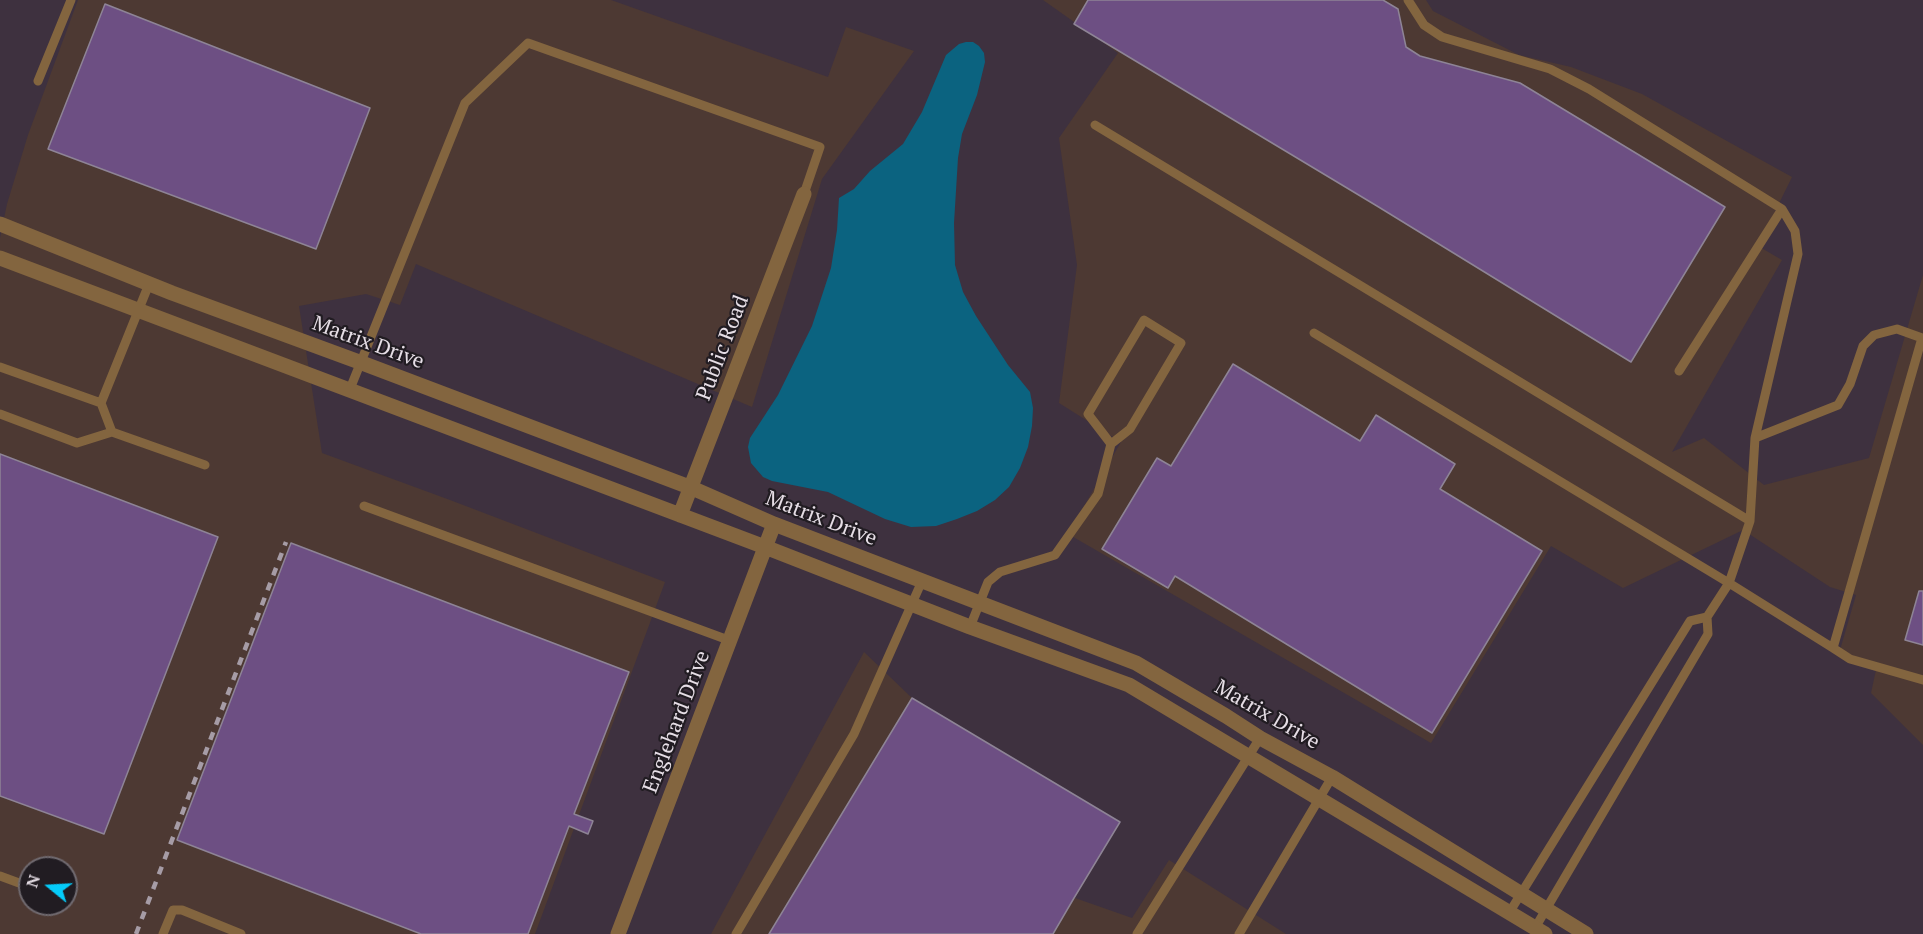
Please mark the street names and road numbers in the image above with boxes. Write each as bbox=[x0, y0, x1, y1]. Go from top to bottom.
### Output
street label: Public Road bbox=[691, 292, 755, 404]
street label: Matrix Drive bbox=[309, 311, 427, 375]
street label: Matrix Drive bbox=[762, 486, 880, 552]
street label: Englehard Drive bbox=[638, 647, 716, 797]
street label: Matrix Drive bbox=[1210, 675, 1324, 755]

